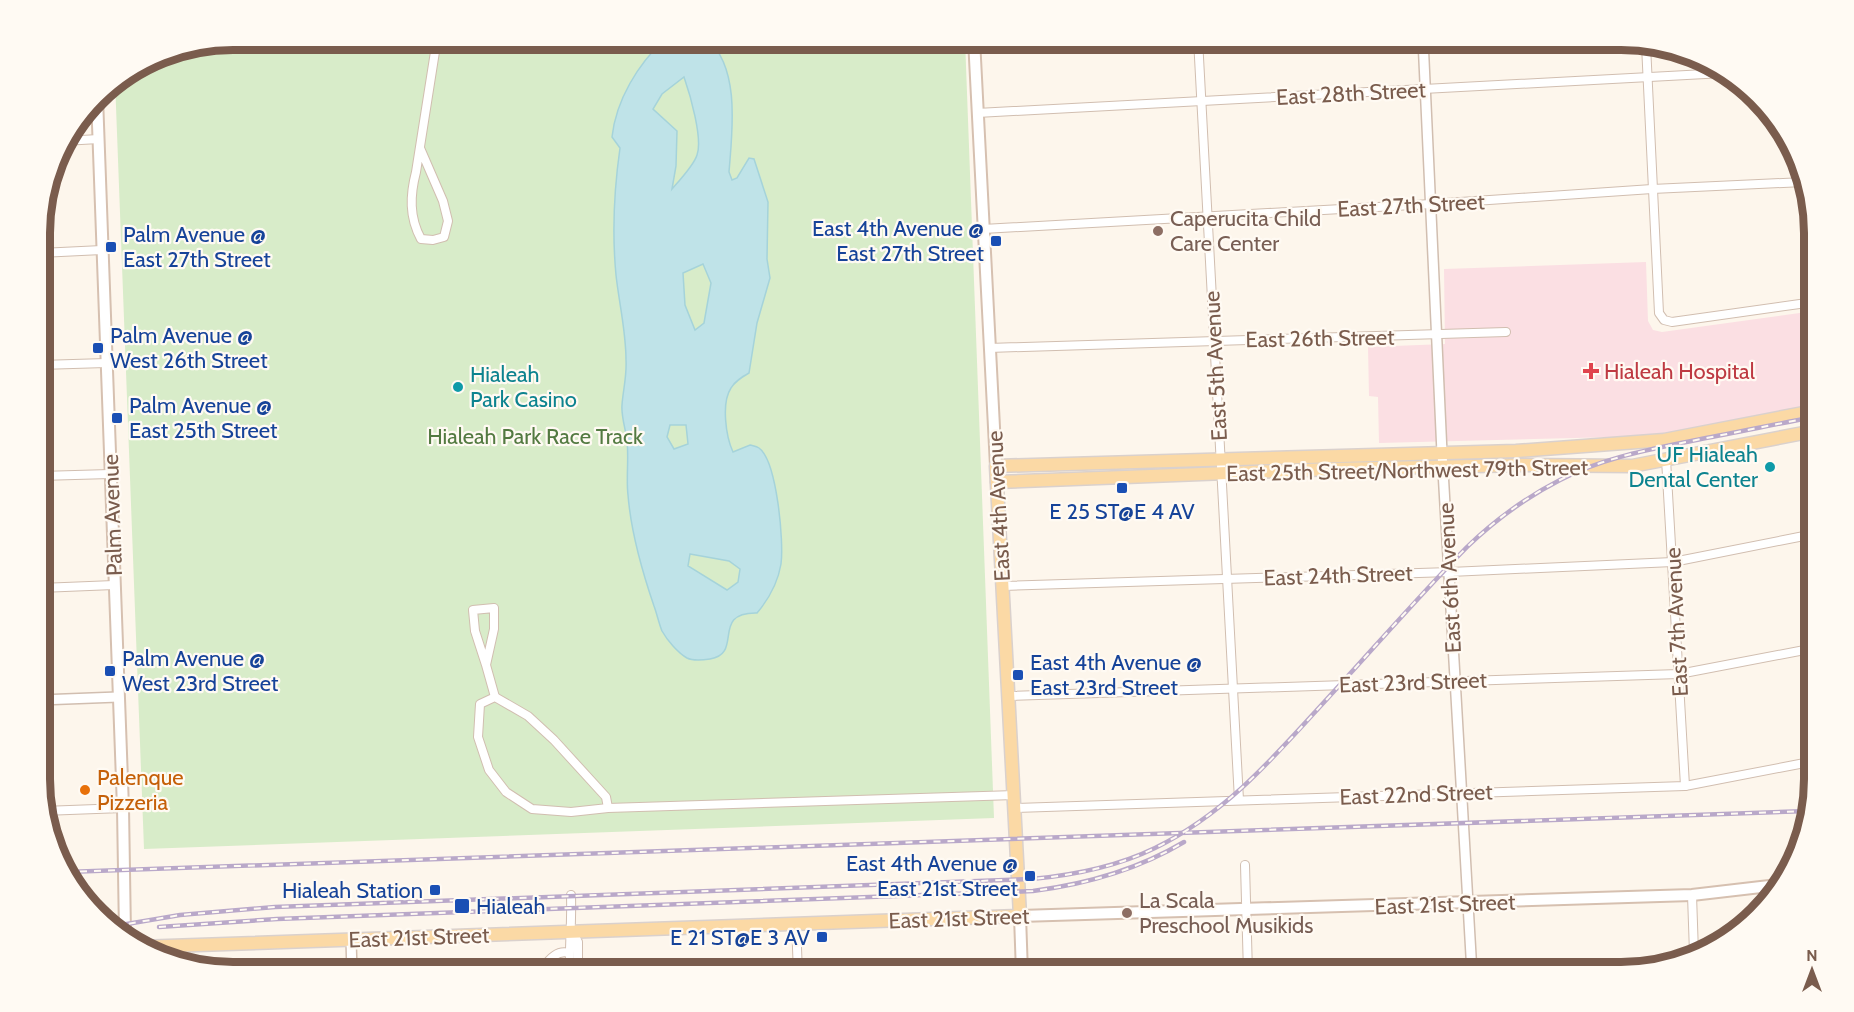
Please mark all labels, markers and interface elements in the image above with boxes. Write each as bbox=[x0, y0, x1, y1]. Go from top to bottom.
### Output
street label: East 28th Street bbox=[1275, 76, 1427, 111]
street label: East 27th Street bbox=[1337, 188, 1486, 223]
place label: Caperucita Child Care Center bbox=[1170, 205, 1321, 257]
place label: East 4th Avenue @ East 27th Street bbox=[812, 215, 985, 267]
place label: Palm Avenue @ East 27th Street bbox=[123, 221, 271, 273]
marker: Caperucita Child Care Center bbox=[1151, 224, 1165, 238]
marker: East 4th Avenue @ East 27th Street bbox=[989, 234, 1003, 248]
marker: Palm Avenue @ East 27th Street bbox=[104, 240, 118, 254]
street label: East 5th Avenue bbox=[1198, 290, 1233, 442]
place label: Palm Avenue @ West 26th Street bbox=[110, 322, 268, 374]
street label: East 26th Street bbox=[1245, 324, 1395, 353]
marker: Palm Avenue @ West 26th Street bbox=[91, 341, 105, 355]
place label: Hialeah Hospital bbox=[1604, 358, 1756, 385]
place label: Hialeah Park Casino bbox=[470, 361, 577, 413]
marker: Hialeah Hospital bbox=[1582, 362, 1600, 380]
marker: Hialeah Park Casino bbox=[451, 380, 465, 394]
place label: Palm Avenue @ East 25th Street bbox=[129, 392, 278, 444]
marker: Palm Avenue @ East 25th Street bbox=[110, 411, 124, 425]
park label: Hialeah Park Race Track bbox=[427, 423, 643, 450]
street label: East 4th Avenue bbox=[981, 430, 1016, 582]
place label: UF Hialeah Dental Center bbox=[1628, 441, 1758, 493]
street label: Palm Avenue bbox=[97, 454, 128, 576]
street label: East 25th Street/Northwest 79th Street bbox=[1226, 454, 1589, 487]
marker: UF Hialeah Dental Center bbox=[1763, 460, 1777, 474]
marker: E 25 ST@E 4 AV bbox=[1115, 481, 1129, 495]
place label: E 25 ST@E 4 AV bbox=[1049, 498, 1195, 525]
street label: East 6th Avenue bbox=[1432, 502, 1467, 654]
street label: East 7th Avenue bbox=[1659, 547, 1694, 697]
street label: East 24th Street bbox=[1263, 559, 1414, 592]
place label: Palm Avenue @ West 23rd Street bbox=[122, 645, 279, 697]
place label: East 4th Avenue @ East 23rd Street bbox=[1030, 649, 1202, 701]
marker: Palm Avenue @ West 23rd Street bbox=[103, 664, 117, 678]
street label: East 23rd Street bbox=[1339, 666, 1488, 699]
marker: East 4th Avenue @ East 23rd Street bbox=[1011, 668, 1025, 682]
place label: Palenque Pizzeria bbox=[97, 764, 184, 816]
street label: East 22nd Street bbox=[1339, 778, 1494, 811]
marker: Palenque Pizzeria bbox=[78, 783, 92, 797]
place label: East 4th Avenue @ East 21st Street bbox=[846, 850, 1019, 902]
marker: East 4th Avenue @ East 21st Street bbox=[1023, 869, 1037, 883]
place label: Hialeah Station bbox=[282, 877, 423, 904]
marker: Hialeah Station bbox=[428, 883, 442, 897]
place label: La Scala Preschool Musikids bbox=[1139, 887, 1313, 939]
street label: East 21st Street bbox=[1374, 889, 1516, 920]
place label: Hialeah bbox=[476, 893, 545, 920]
marker: Hialeah bbox=[453, 897, 471, 915]
street label: East 21st Street bbox=[888, 903, 1030, 934]
marker: La Scala Preschool Musikids bbox=[1120, 906, 1134, 920]
street label: East 21st Street bbox=[348, 922, 490, 953]
place label: E 21 ST@E 3 AV bbox=[670, 924, 811, 951]
marker: E 21 ST@E 3 AV bbox=[815, 930, 829, 944]
north arrow bbox=[1782, 940, 1842, 1000]
text: N bbox=[1806, 946, 1818, 965]

